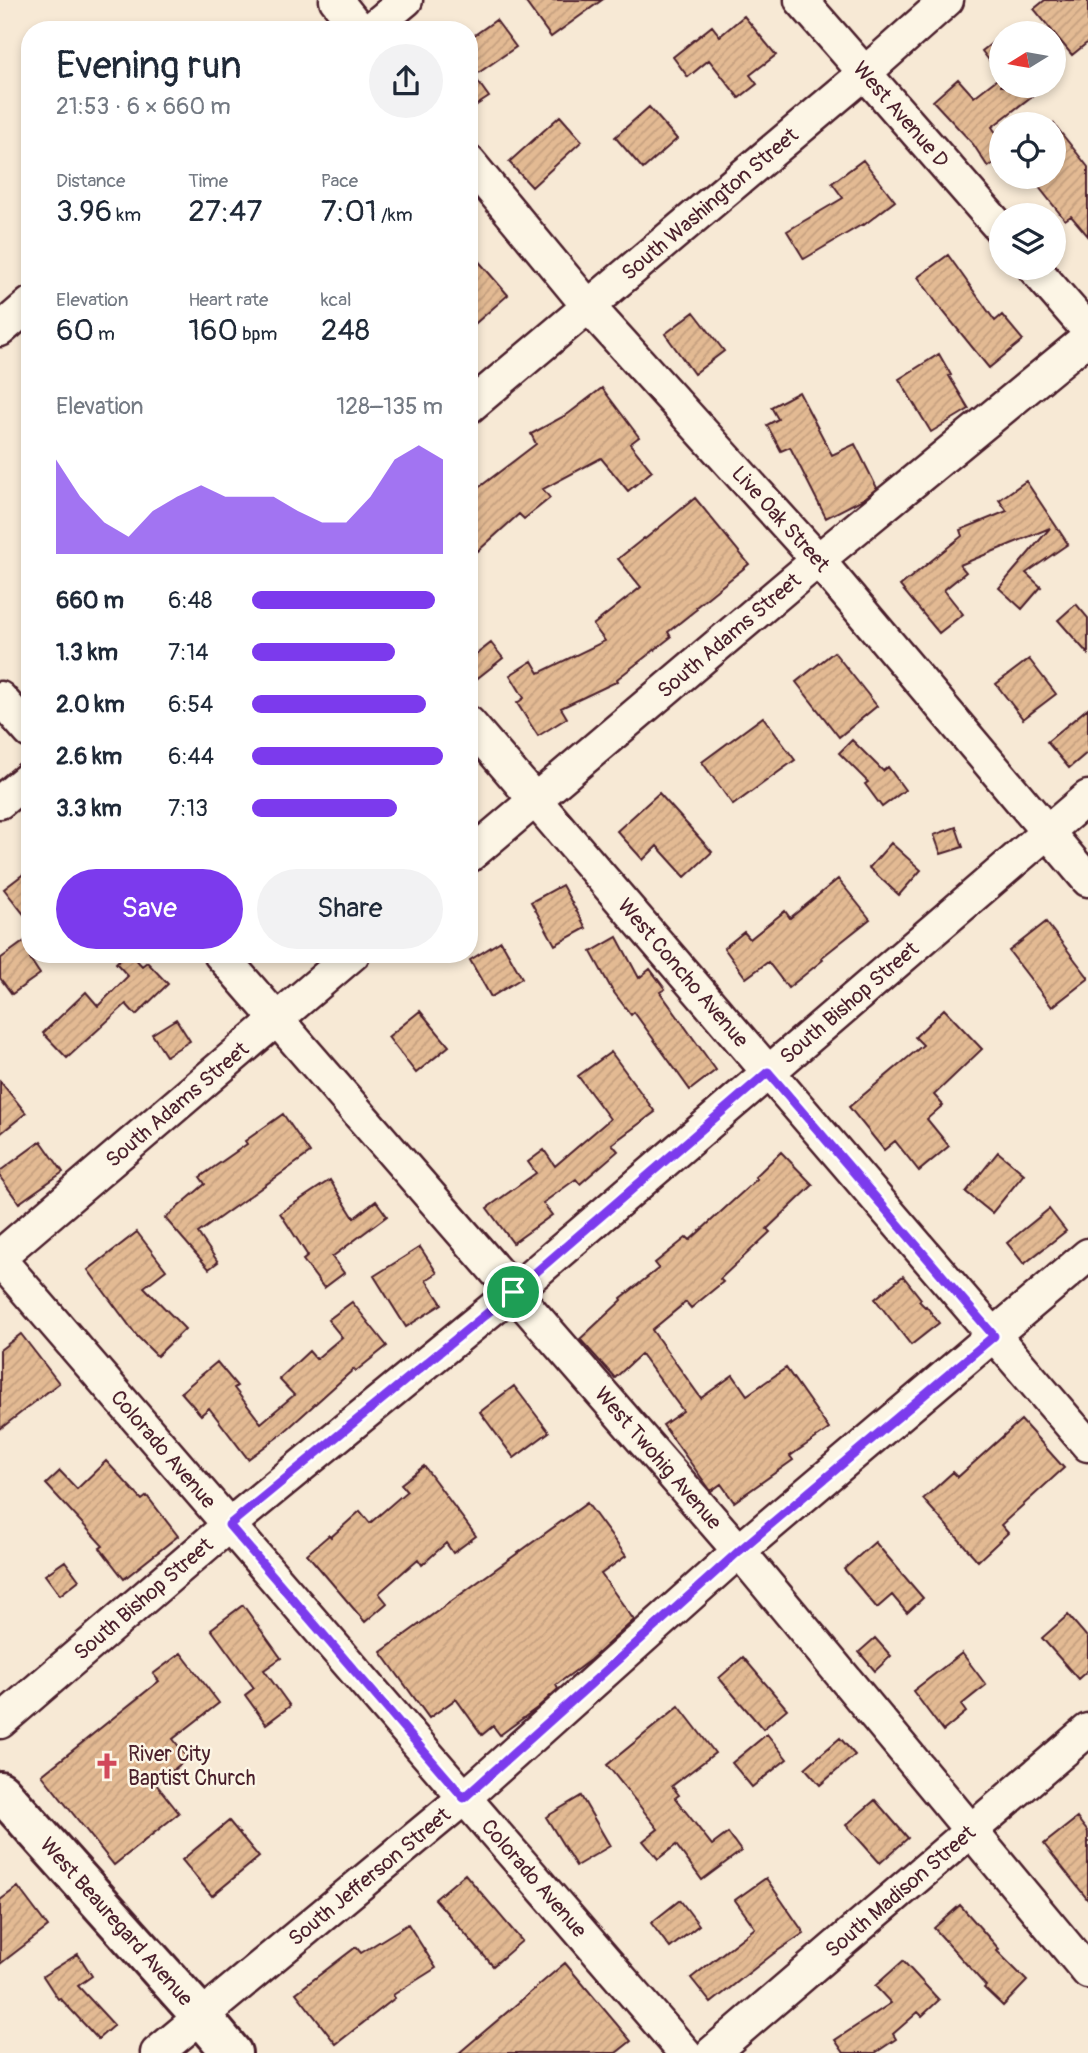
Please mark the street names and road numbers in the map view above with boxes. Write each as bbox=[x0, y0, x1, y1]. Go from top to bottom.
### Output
street label: West Avenue D bbox=[847, 55, 955, 173]
street label: South Washington Street bbox=[616, 121, 804, 286]
street label: Live Oak Street bbox=[726, 460, 836, 578]
street label: South Adams Street bbox=[652, 567, 807, 704]
street label: West Concho Avenue bbox=[612, 893, 755, 1053]
street label: South Bishop Street bbox=[774, 935, 925, 1070]
street label: South Adams Street bbox=[100, 1035, 255, 1173]
street label: West Twohig Avenue bbox=[589, 1381, 728, 1536]
street label: Colorado Avenue bbox=[105, 1384, 222, 1515]
street label: South Bishop Street bbox=[68, 1531, 219, 1666]
street label: South Jefferson Street bbox=[283, 1801, 456, 1952]
street label: Colorado Avenue bbox=[475, 1813, 593, 1944]
street label: South Madison Street bbox=[819, 1819, 981, 1963]
street label: West Beauregard Avenue bbox=[34, 1832, 199, 2012]

